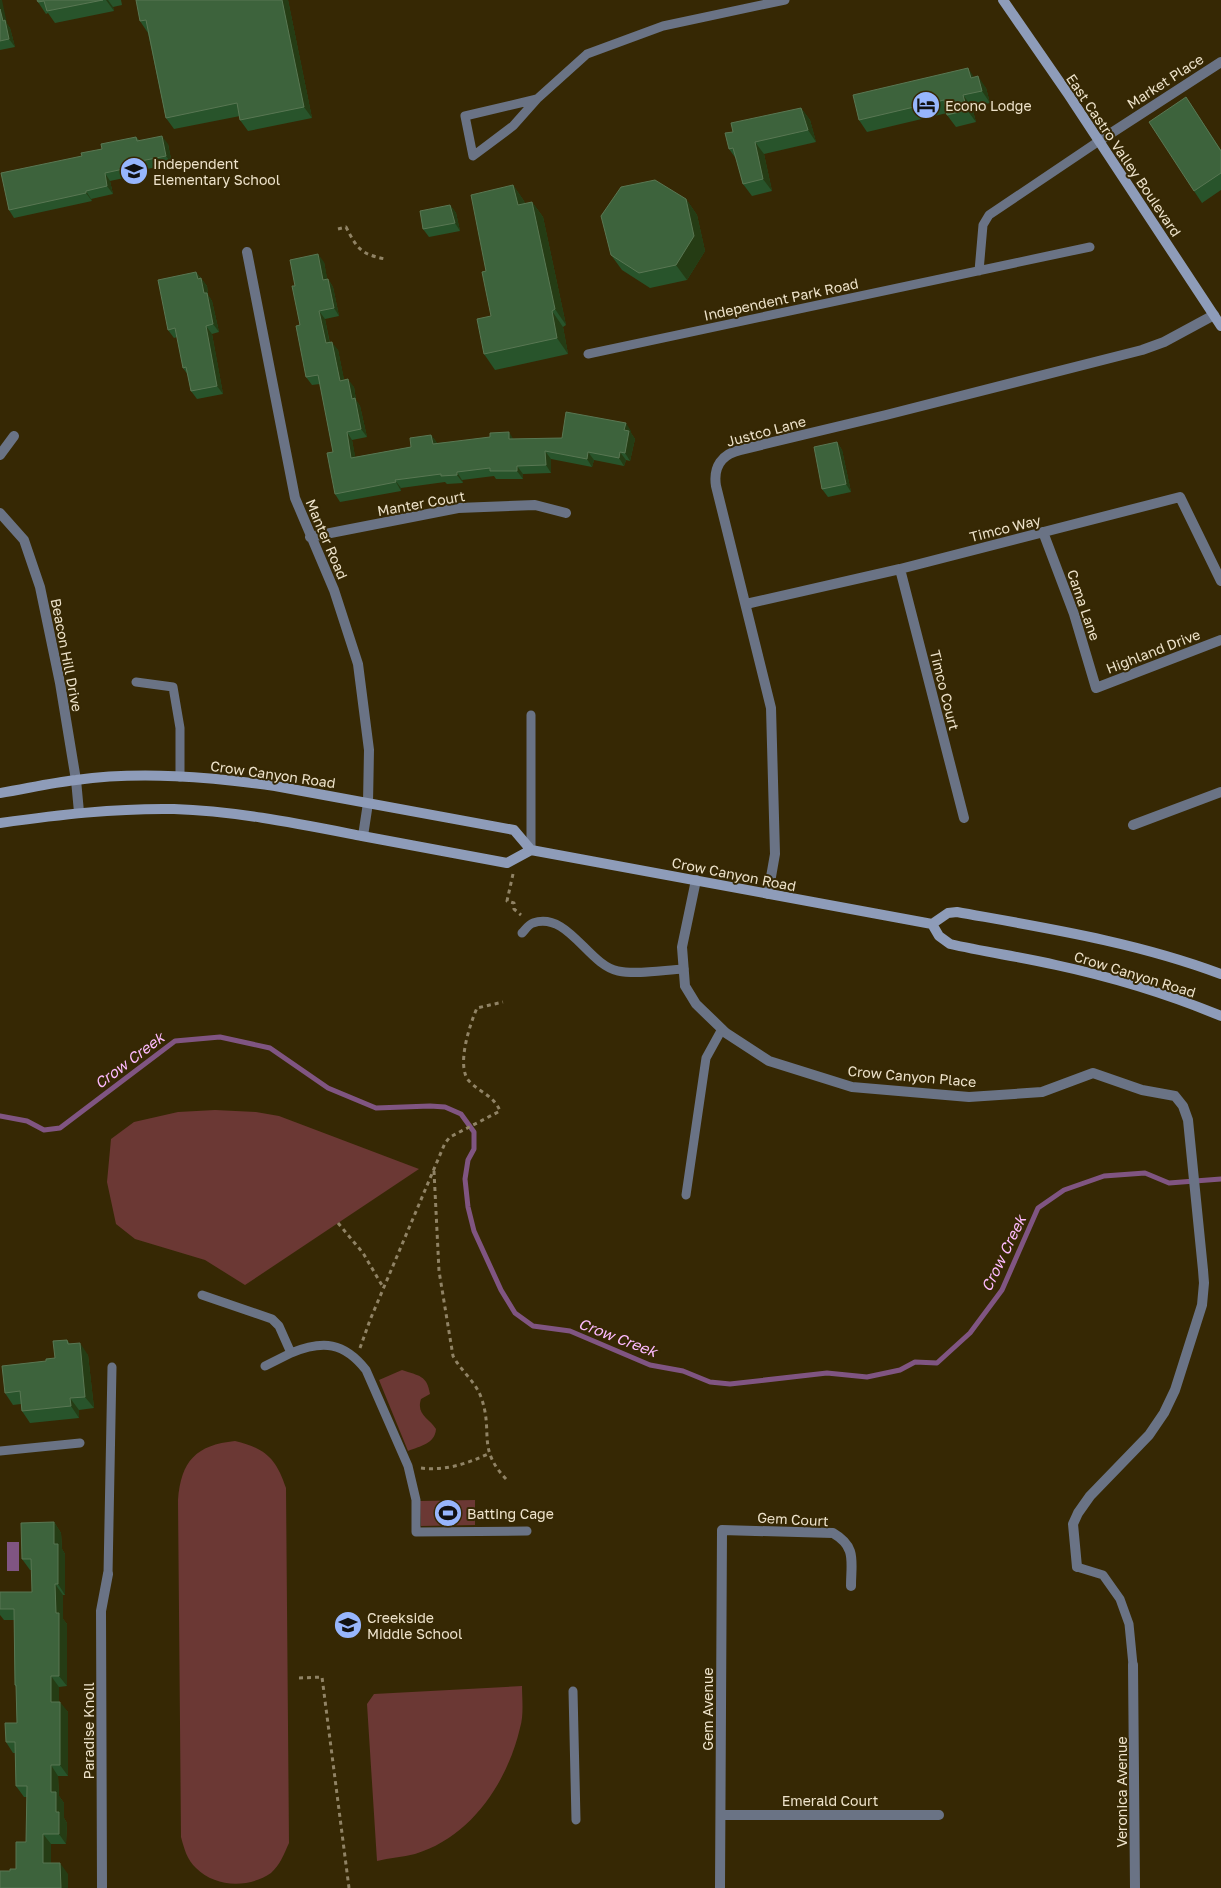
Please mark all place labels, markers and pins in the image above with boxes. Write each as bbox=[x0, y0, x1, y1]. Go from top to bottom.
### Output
hotel icon: Econo Lodge bbox=[911, 90, 941, 120]
place label: Econo Lodge bbox=[945, 97, 1032, 114]
place label: Independent Elementary School bbox=[153, 155, 280, 188]
school or university icon: Independent Elementary School bbox=[119, 156, 149, 186]
sports icon: Batting Cage bbox=[433, 1498, 463, 1528]
place label: Batting Cage bbox=[467, 1505, 554, 1522]
place label: Creekside Middle School bbox=[367, 1609, 462, 1642]
school or university icon: Creekside Middle School bbox=[333, 1610, 363, 1640]

